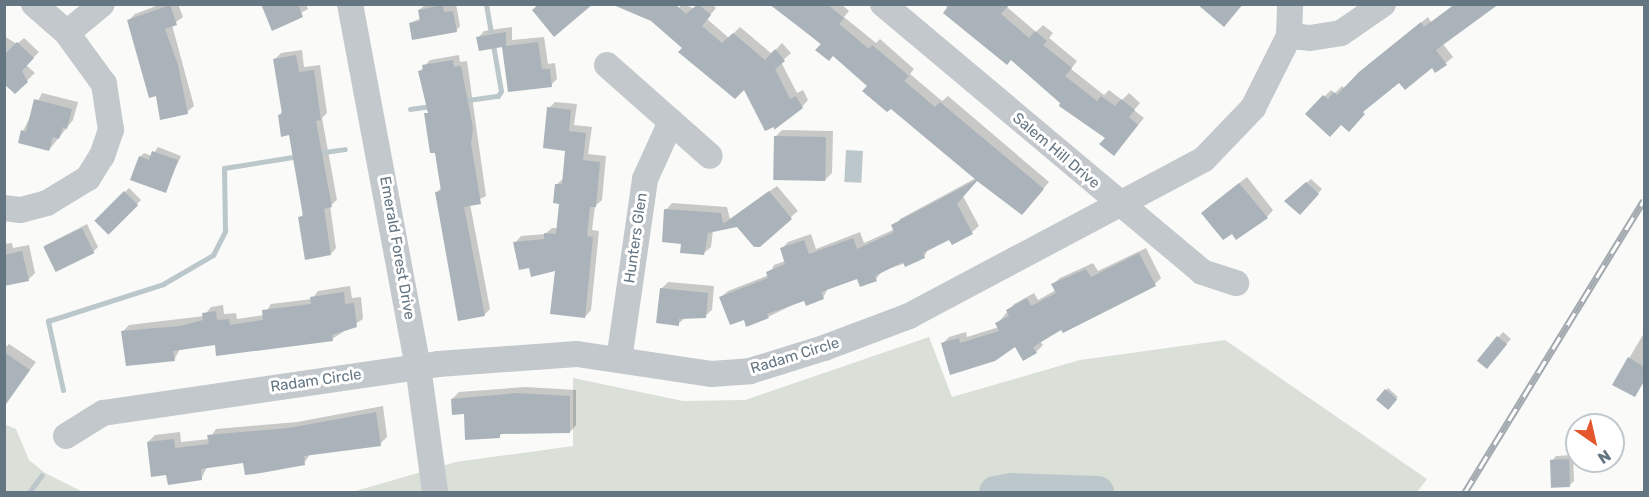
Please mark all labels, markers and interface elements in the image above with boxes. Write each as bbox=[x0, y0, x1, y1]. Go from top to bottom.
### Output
street label: Salem Hill Drive bbox=[1009, 109, 1103, 193]
street label: Emerald Forest Drive bbox=[376, 175, 418, 321]
street label: Hunters Glen bbox=[621, 192, 651, 284]
street label: Radam Circle bbox=[748, 334, 842, 378]
street label: Radam Circle bbox=[269, 366, 363, 396]
north arrow bbox=[1565, 413, 1625, 473]
text: N bbox=[1594, 446, 1614, 468]

